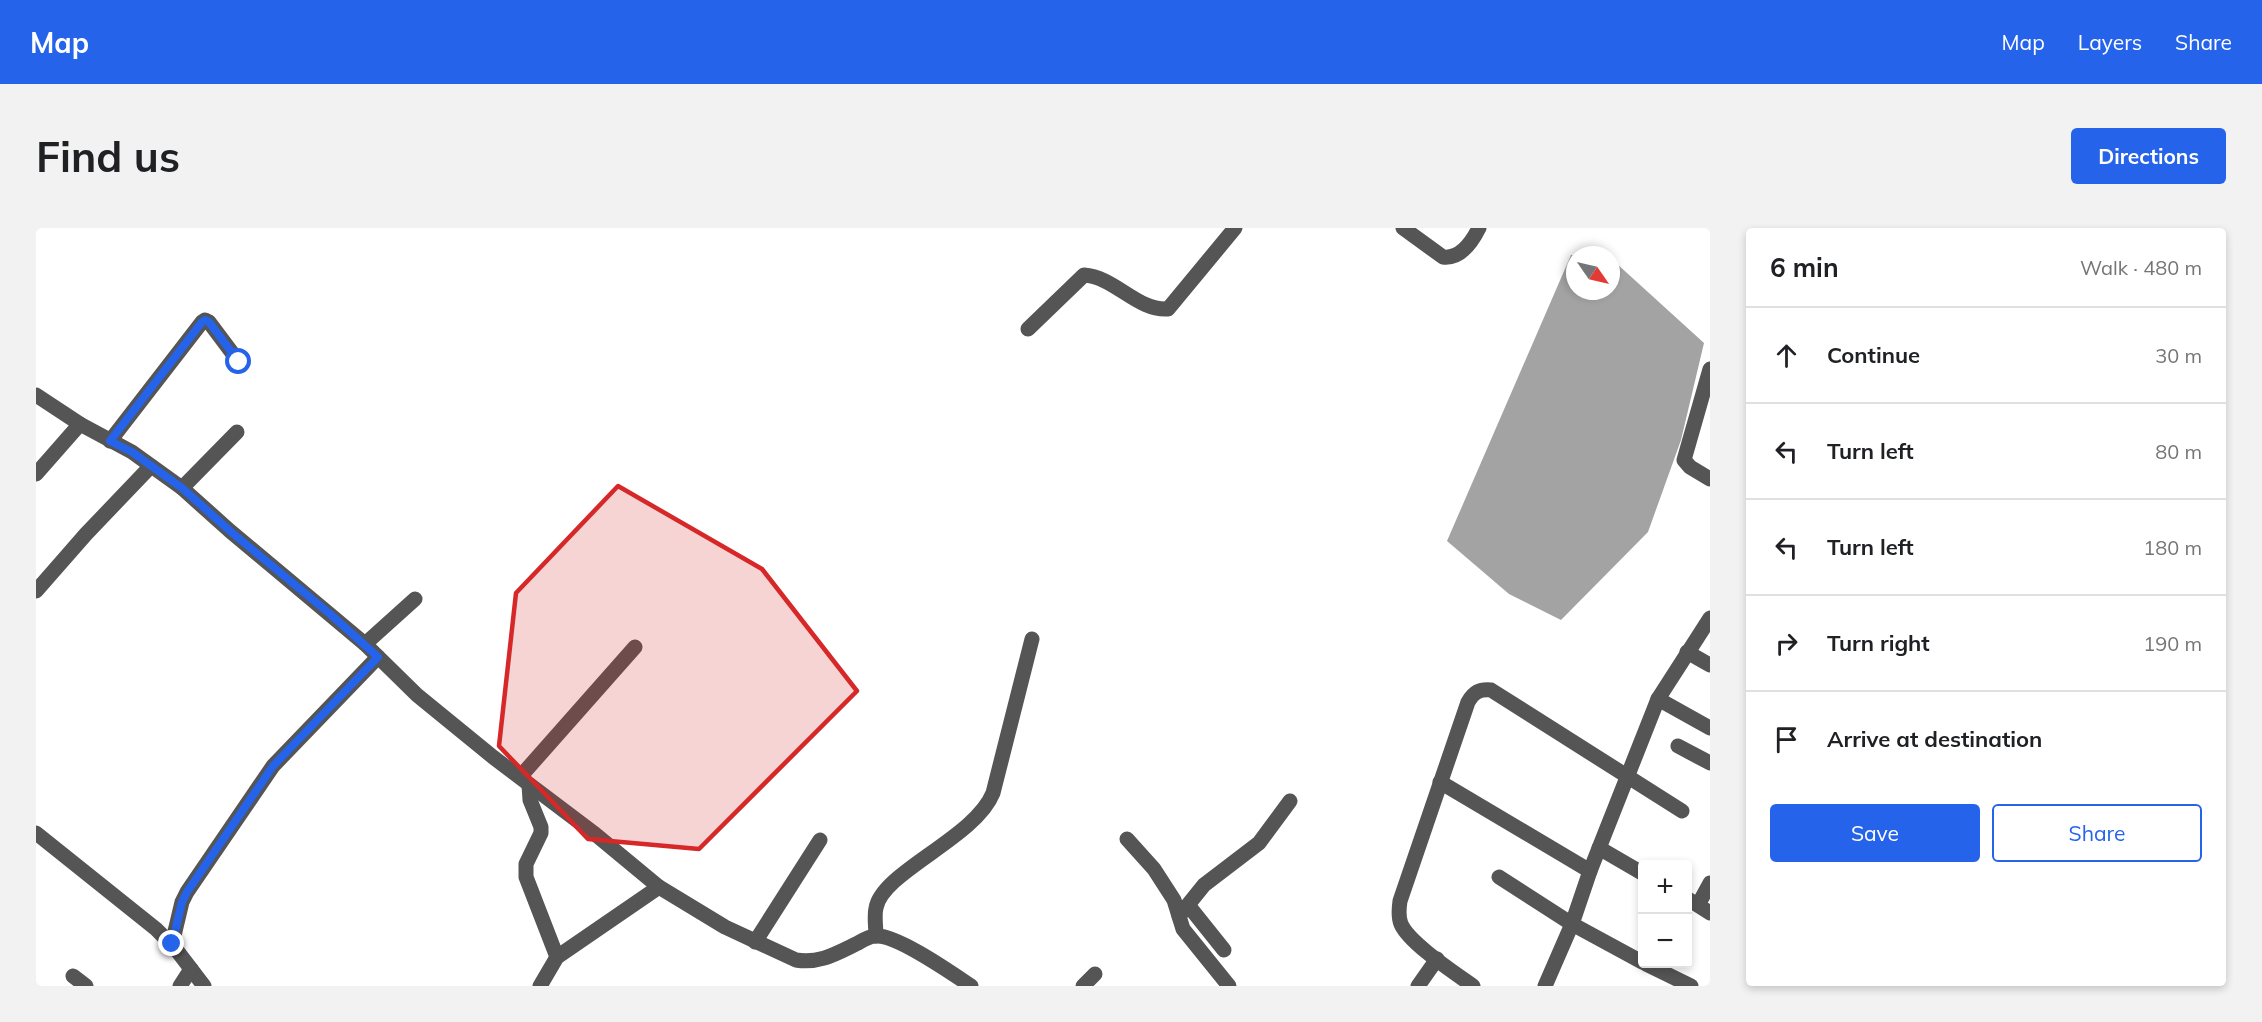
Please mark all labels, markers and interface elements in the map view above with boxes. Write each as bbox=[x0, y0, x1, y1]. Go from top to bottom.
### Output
text: Map bbox=[30, 25, 89, 60]
text: Map bbox=[2002, 29, 2045, 55]
text: Layers bbox=[2078, 29, 2142, 55]
text: Share bbox=[2175, 29, 2232, 55]
button: Directions bbox=[2071, 128, 2226, 184]
text: Find us bbox=[36, 130, 180, 183]
north arrow bbox=[1566, 246, 1620, 300]
text: 6 min bbox=[1770, 251, 1839, 284]
text: Walk · 480 m bbox=[2080, 255, 2202, 280]
icon: ahead bbox=[1770, 339, 1803, 372]
text: Continue bbox=[1827, 341, 1920, 369]
text: 30 m bbox=[2155, 343, 2202, 368]
route start bbox=[225, 348, 251, 374]
icon: left bbox=[1770, 435, 1803, 468]
text: Turn left bbox=[1827, 437, 1914, 465]
text: 80 m bbox=[2155, 439, 2202, 464]
icon: left bbox=[1770, 531, 1803, 564]
text: Turn left bbox=[1827, 533, 1914, 561]
text: 180 m bbox=[2143, 535, 2202, 560]
icon: right bbox=[1770, 627, 1803, 660]
text: Turn right bbox=[1827, 629, 1930, 657]
text: 190 m bbox=[2143, 631, 2202, 656]
icon: arrive bbox=[1770, 723, 1803, 756]
text: Arrive at destination bbox=[1827, 725, 2042, 753]
button: Save bbox=[1770, 804, 1980, 862]
button: Share bbox=[1992, 804, 2202, 862]
map controls bbox=[1638, 860, 1692, 968]
button: + bbox=[1638, 860, 1692, 914]
button: − bbox=[1638, 914, 1692, 968]
route end bbox=[158, 930, 184, 956]

